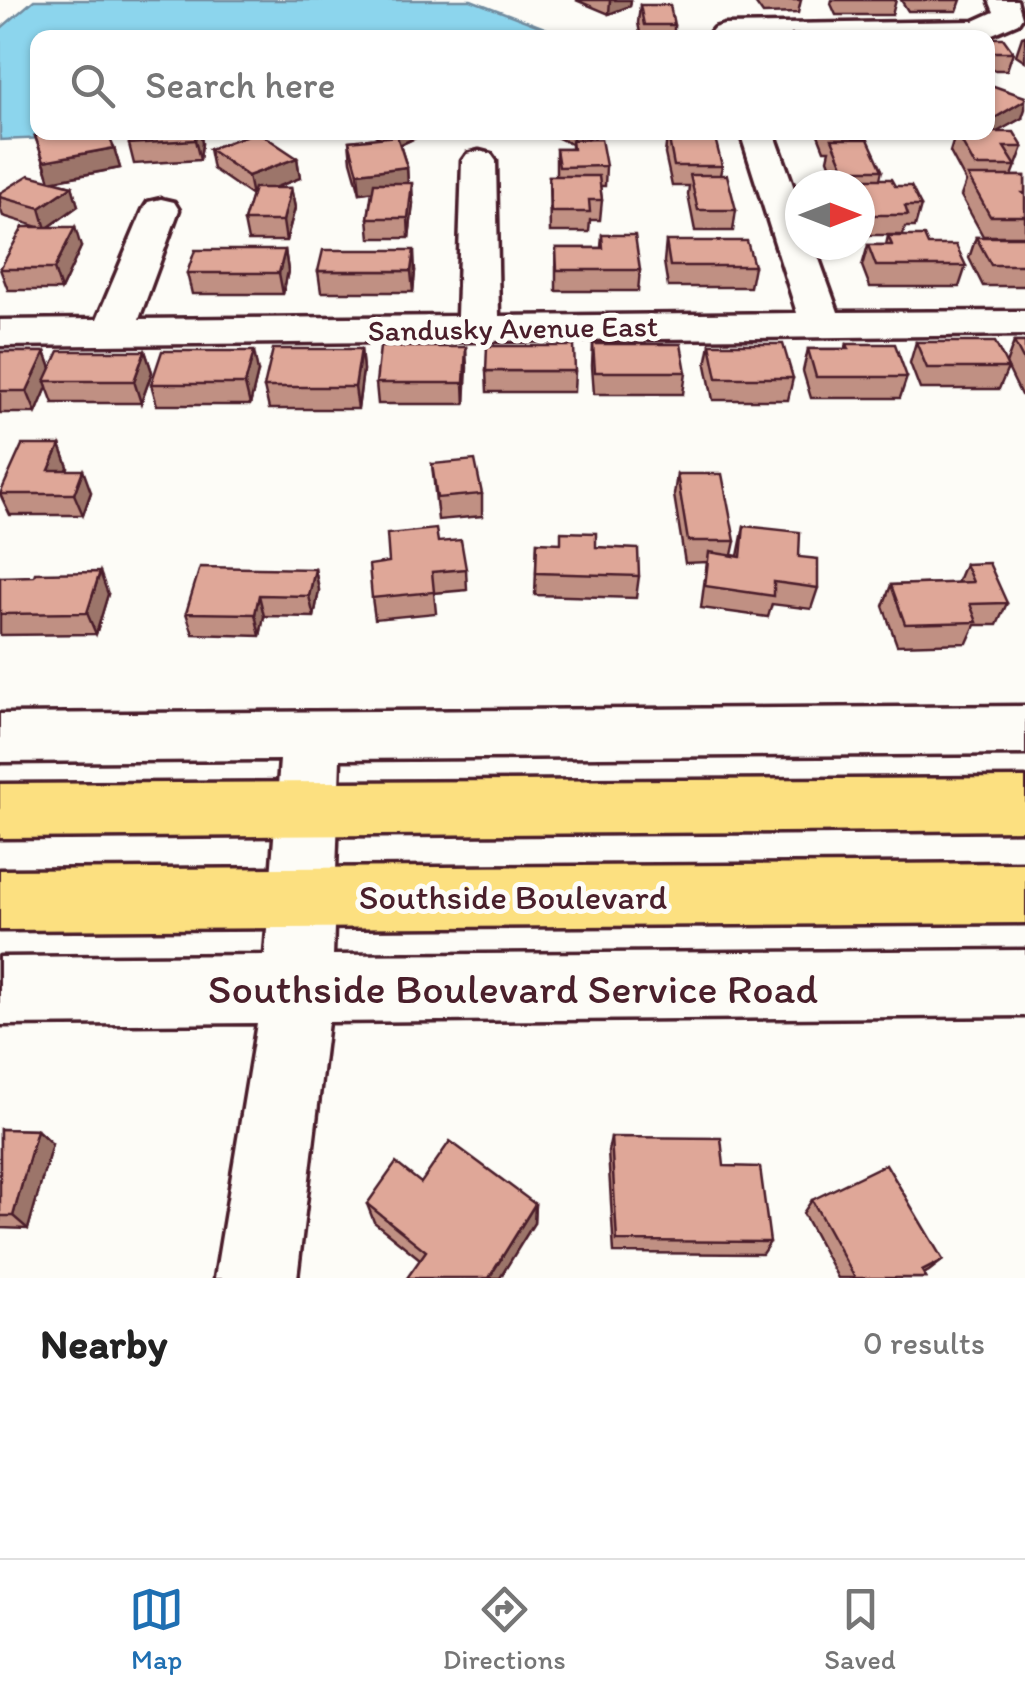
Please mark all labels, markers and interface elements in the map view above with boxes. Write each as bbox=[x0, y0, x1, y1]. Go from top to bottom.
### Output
search box bbox=[30, 30, 995, 140]
icon: search bbox=[65, 58, 120, 113]
text: Search here bbox=[145, 62, 336, 108]
north arrow bbox=[785, 170, 875, 260]
street label: Sandusky Avenue East bbox=[367, 307, 659, 349]
street label: Southside Boulevard bbox=[359, 876, 668, 918]
street label: Southside Boulevard Service Road bbox=[208, 963, 818, 1014]
text: Nearby bbox=[40, 1318, 167, 1369]
text: 0 results bbox=[863, 1324, 985, 1362]
tab: Map bbox=[129, 1582, 184, 1676]
tab: Directions bbox=[443, 1582, 566, 1676]
tab: Saved bbox=[824, 1582, 896, 1676]

